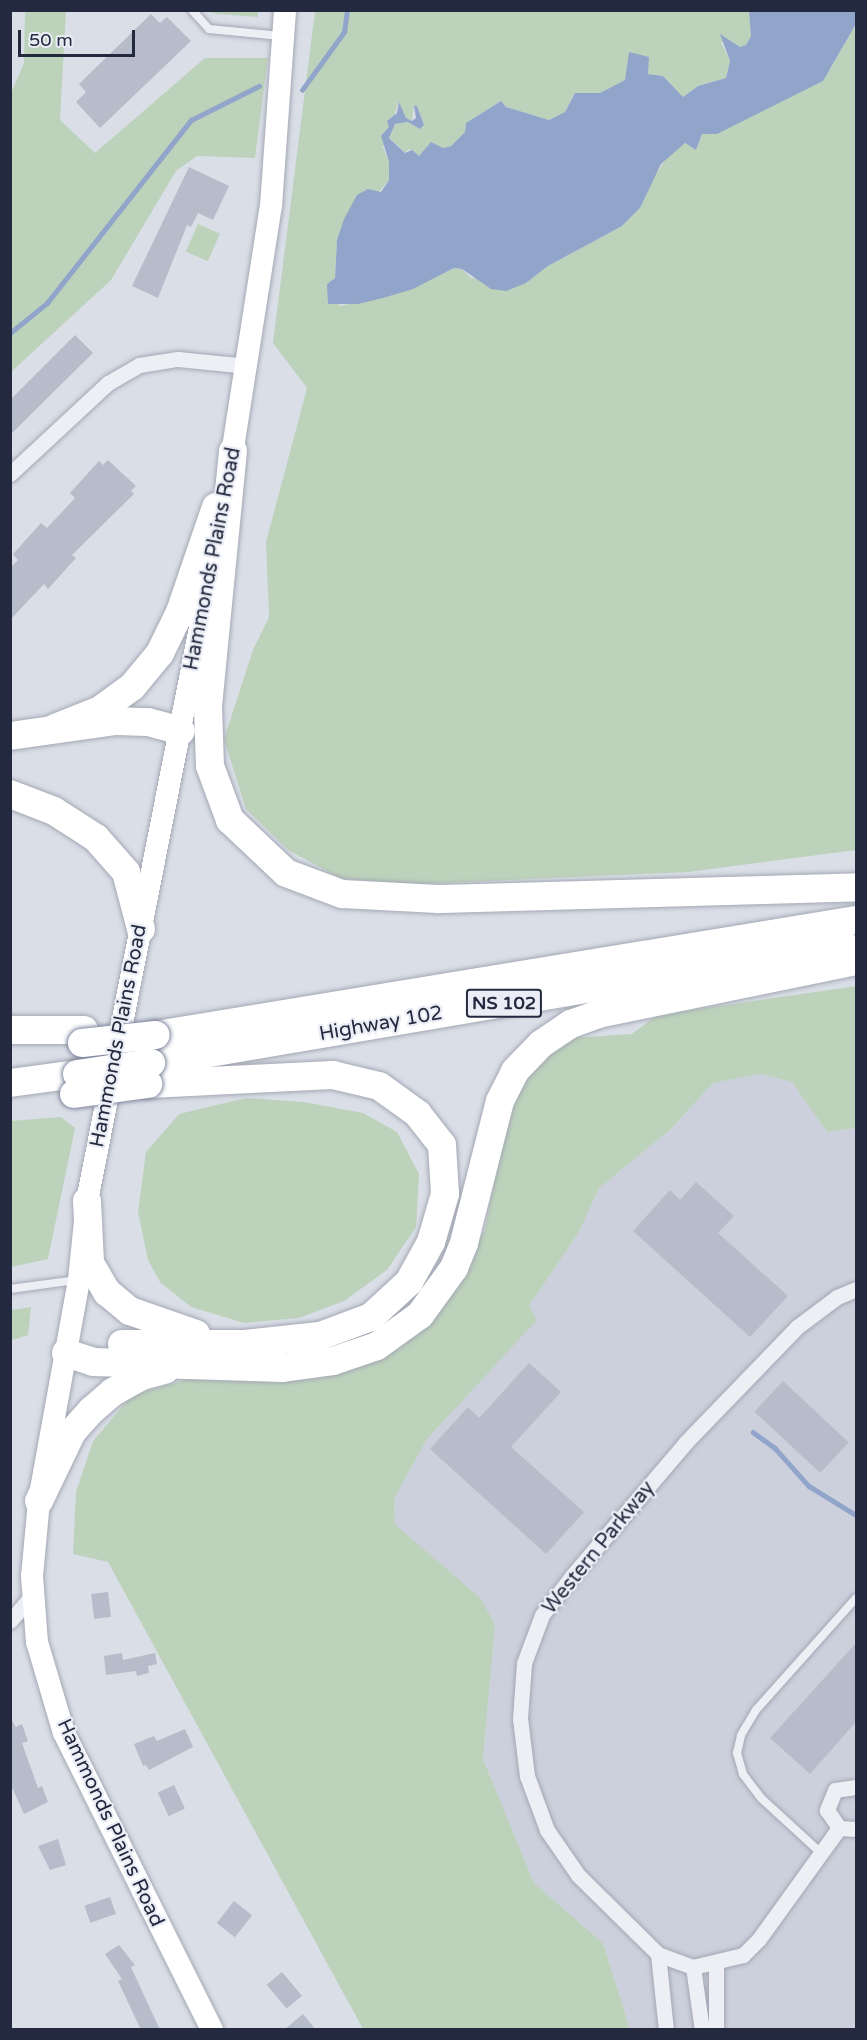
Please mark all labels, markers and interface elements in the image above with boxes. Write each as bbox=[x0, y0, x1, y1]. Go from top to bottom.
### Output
scale bar bbox=[21, 18, 138, 56]
text: 50 m bbox=[29, 29, 73, 51]
street label: Hammonds Plains Road bbox=[180, 446, 246, 672]
street label: Hammonds Plains Road bbox=[86, 923, 152, 1149]
road number: NS 102 bbox=[465, 988, 543, 1018]
street label: Highway 102 bbox=[317, 1001, 445, 1047]
street label: Western Parkway bbox=[538, 1477, 660, 1619]
street label: Hammonds Plains Road bbox=[51, 1715, 169, 1931]

